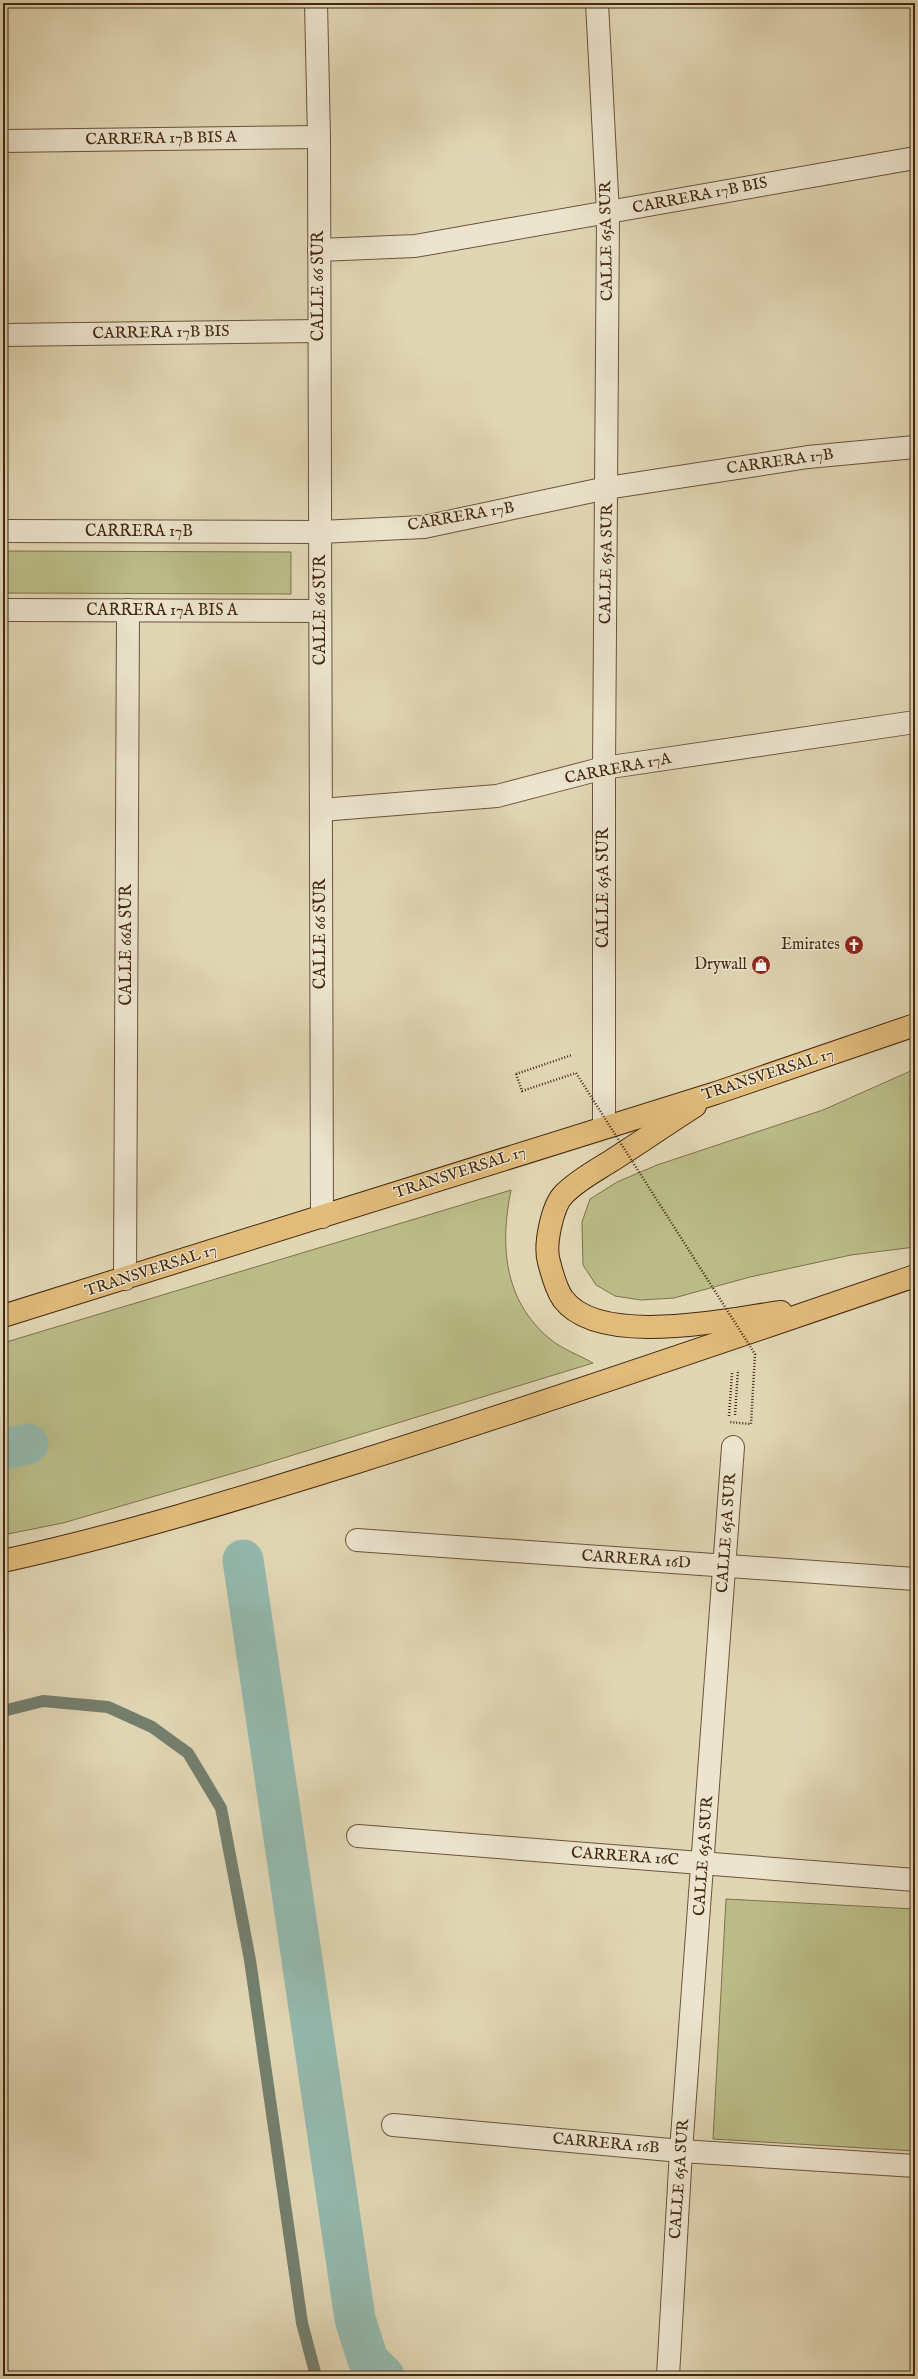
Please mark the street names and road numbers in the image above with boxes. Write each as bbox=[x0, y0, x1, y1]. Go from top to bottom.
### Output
street label: CARRERA 17B BIS A bbox=[85, 128, 238, 150]
street label: CARRERA 17B BIS bbox=[631, 173, 769, 219]
street label: CALLE 65A SUR bbox=[596, 180, 618, 301]
street label: CALLE 66 SUR bbox=[309, 230, 329, 341]
street label: CARRERA 17B BIS bbox=[92, 322, 230, 344]
street label: CARRERA 17B bbox=[725, 445, 835, 479]
street label: CARRERA 17B bbox=[406, 498, 516, 536]
street label: CALLE 65A SUR bbox=[596, 503, 618, 624]
street label: CARRERA 17B bbox=[85, 522, 193, 542]
street label: CALLE 66 SUR bbox=[311, 554, 331, 665]
street label: CARRERA 17A BIS A bbox=[86, 601, 239, 621]
street label: CARRERA 17A bbox=[563, 749, 674, 789]
street label: CALLE 65A SUR bbox=[594, 827, 614, 948]
street label: CALLE 66 SUR bbox=[311, 878, 331, 989]
street label: CALLE 66A SUR bbox=[117, 884, 137, 1006]
street label: TRANSVERSAL 17 bbox=[700, 1044, 836, 1106]
street label: TRANSVERSAL 17 bbox=[392, 1142, 528, 1204]
street label: TRANSVERSAL 17 bbox=[83, 1240, 219, 1302]
street label: CALLE 65A SUR bbox=[713, 1471, 741, 1594]
street label: CARRERA 16D bbox=[581, 1546, 691, 1574]
street label: CALLE 65A SUR bbox=[690, 1794, 718, 1917]
street label: CARRERA 16C bbox=[570, 1843, 680, 1871]
street label: CALLE 65A SUR bbox=[666, 2117, 694, 2240]
street label: CARRERA 16B bbox=[552, 2129, 660, 2159]

